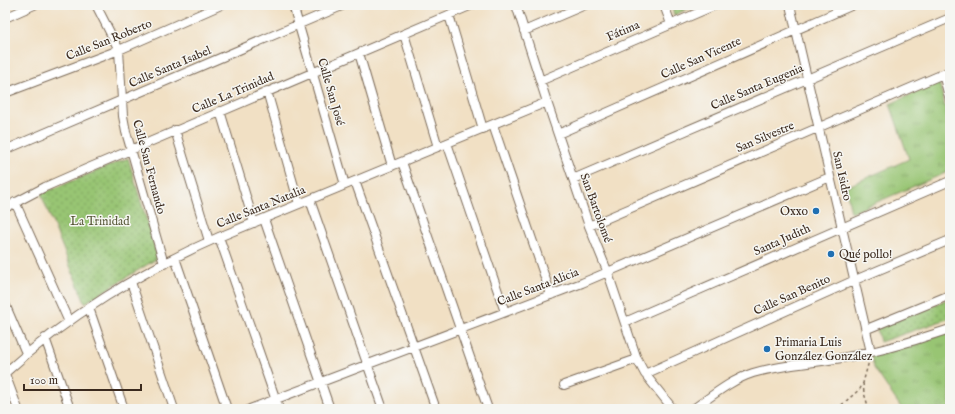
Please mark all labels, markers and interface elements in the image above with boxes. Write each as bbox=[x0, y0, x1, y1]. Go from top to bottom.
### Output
street label: Calle San Roberto bbox=[64, 16, 155, 64]
street label: Fátima bbox=[604, 17, 643, 45]
street label: Calle San Vicente bbox=[658, 33, 744, 82]
street label: Calle Santa Isabel bbox=[127, 43, 214, 91]
street label: Calle San José bbox=[313, 57, 348, 128]
street label: Calle Santa Eugenia bbox=[708, 60, 806, 113]
street label: Calle La Trinidad bbox=[190, 69, 277, 117]
street label: Calle San Fernando bbox=[129, 118, 169, 216]
street label: San Silvestre bbox=[734, 118, 797, 156]
street label: San Isidro bbox=[829, 150, 855, 203]
street label: San Bartolomé bbox=[577, 171, 616, 245]
street label: Calle Santa Natalia bbox=[214, 182, 308, 232]
place label: Oxxo bbox=[780, 204, 809, 219]
marker: Oxxo bbox=[811, 206, 821, 216]
park label: La Trinidad bbox=[70, 214, 130, 229]
street label: Santa Judith bbox=[751, 221, 814, 260]
place label: Qué pollo! bbox=[839, 247, 892, 263]
marker: Qué pollo! bbox=[826, 249, 836, 259]
street label: Calle Santa Alicia bbox=[495, 264, 582, 309]
street label: Calle San Benito bbox=[751, 271, 833, 319]
place label: Primaria Luis González González bbox=[775, 335, 873, 364]
marker: Primaria Luis González González bbox=[762, 344, 772, 354]
scale bar bbox=[24, 366, 141, 392]
text: 100 m bbox=[30, 373, 58, 388]

